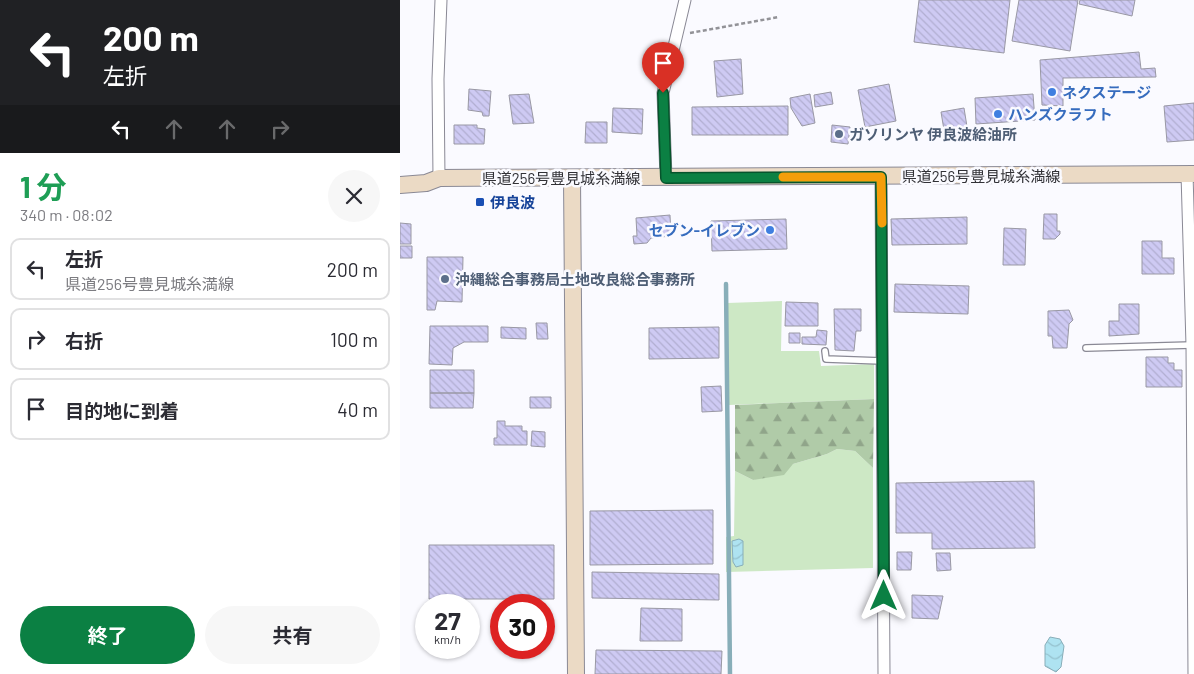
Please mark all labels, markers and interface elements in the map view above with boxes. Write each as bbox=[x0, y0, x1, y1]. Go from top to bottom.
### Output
text: 200 m bbox=[103, 16, 199, 58]
icon: left bbox=[20, 20, 85, 85]
pin bbox=[642, 42, 684, 93]
icon: arrive bbox=[649, 49, 677, 77]
text: 左折 bbox=[103, 62, 147, 88]
place label: ネクステージ bbox=[1062, 83, 1151, 101]
marker: ネクステージ bbox=[1046, 86, 1058, 98]
place label: ハンズクラフト bbox=[1008, 105, 1113, 123]
marker: ハンズクラフト bbox=[992, 108, 1004, 120]
icon: left bbox=[107, 115, 135, 143]
icon: ahead bbox=[160, 115, 188, 143]
icon: ahead bbox=[213, 115, 241, 143]
icon: right bbox=[266, 115, 294, 143]
place label: ガソリンヤ 伊良波給油所 bbox=[849, 125, 1017, 143]
marker: ガソリンヤ 伊良波給油所 bbox=[833, 128, 845, 140]
street label: 県道256号豊見城糸満線 bbox=[902, 167, 1060, 185]
text: 1 分 bbox=[20, 168, 67, 204]
street label: 県道256号豊見城糸満線 bbox=[482, 169, 640, 187]
button: close bbox=[328, 170, 380, 222]
place label: 伊良波 bbox=[490, 193, 535, 211]
marker: 伊良波 bbox=[474, 196, 486, 208]
text: 340 m · 08:02 bbox=[20, 205, 113, 224]
place label: セブン-イレブン bbox=[649, 221, 760, 239]
marker: セブン-イレブン bbox=[764, 224, 776, 236]
text: 左折 bbox=[65, 247, 103, 270]
icon: left bbox=[22, 255, 50, 283]
text: 200 m bbox=[327, 258, 378, 281]
place label: 沖縄総合事務局土地改良総合事務所 bbox=[455, 270, 695, 288]
marker: 沖縄総合事務局土地改良総合事務所 bbox=[439, 273, 451, 285]
text: 県道256号豊見城糸満線 bbox=[65, 274, 234, 293]
icon: right bbox=[22, 325, 50, 353]
text: 100 m bbox=[330, 328, 378, 351]
text: 右折 bbox=[65, 329, 103, 352]
icon: arrive bbox=[22, 395, 50, 423]
text: 40 m bbox=[337, 398, 378, 421]
text: 目的地に到着 bbox=[65, 399, 179, 422]
position arrow bbox=[857, 569, 909, 621]
speed limit sign: 30 bbox=[490, 594, 555, 659]
text: 27 bbox=[434, 605, 461, 635]
button: 終了 bbox=[20, 606, 195, 664]
button: 共有 bbox=[205, 606, 380, 664]
text: km/h bbox=[434, 632, 461, 646]

